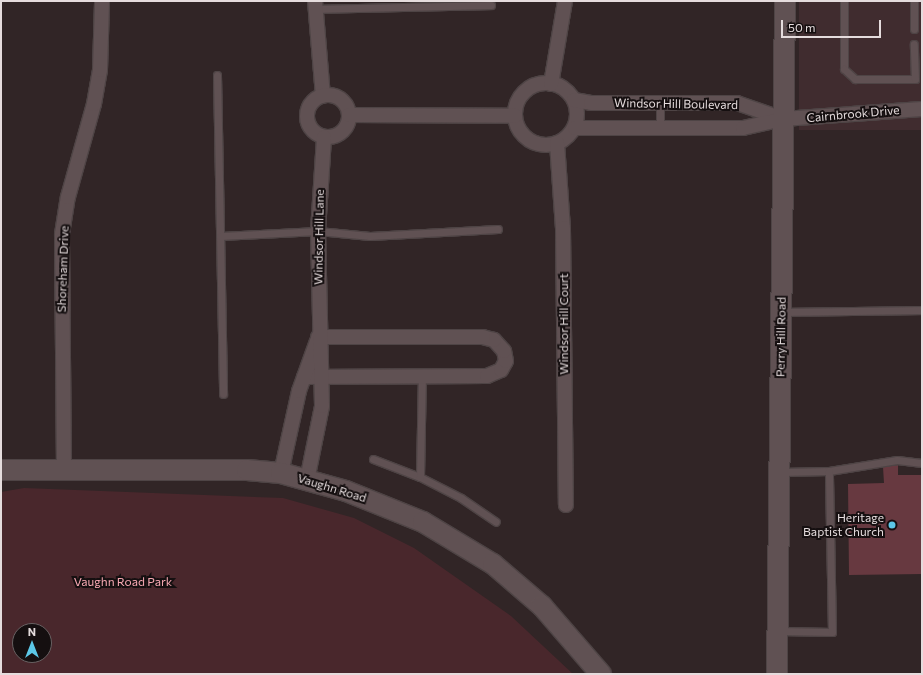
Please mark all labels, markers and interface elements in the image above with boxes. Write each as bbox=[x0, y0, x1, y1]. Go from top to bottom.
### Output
scale bar bbox=[783, 12, 883, 38]
text: 50 m bbox=[788, 20, 816, 34]
street label: Windsor Hill Boulevard bbox=[614, 96, 738, 112]
street label: Cairnbrook Drive bbox=[806, 103, 900, 125]
street label: Windsor Hill Lane bbox=[311, 189, 327, 285]
street label: Shoreham Drive bbox=[54, 225, 72, 313]
street label: Windsor Hill Court bbox=[557, 273, 571, 375]
street label: Perry Hill Road bbox=[773, 297, 789, 377]
street label: Vaughn Road bbox=[296, 471, 368, 505]
place label: Heritage Baptist Church bbox=[803, 511, 884, 539]
marker: Heritage Baptist Church bbox=[887, 520, 897, 530]
park label: Vaughn Road Park bbox=[74, 575, 172, 589]
north arrow bbox=[12, 623, 52, 663]
text: N bbox=[28, 625, 36, 638]

